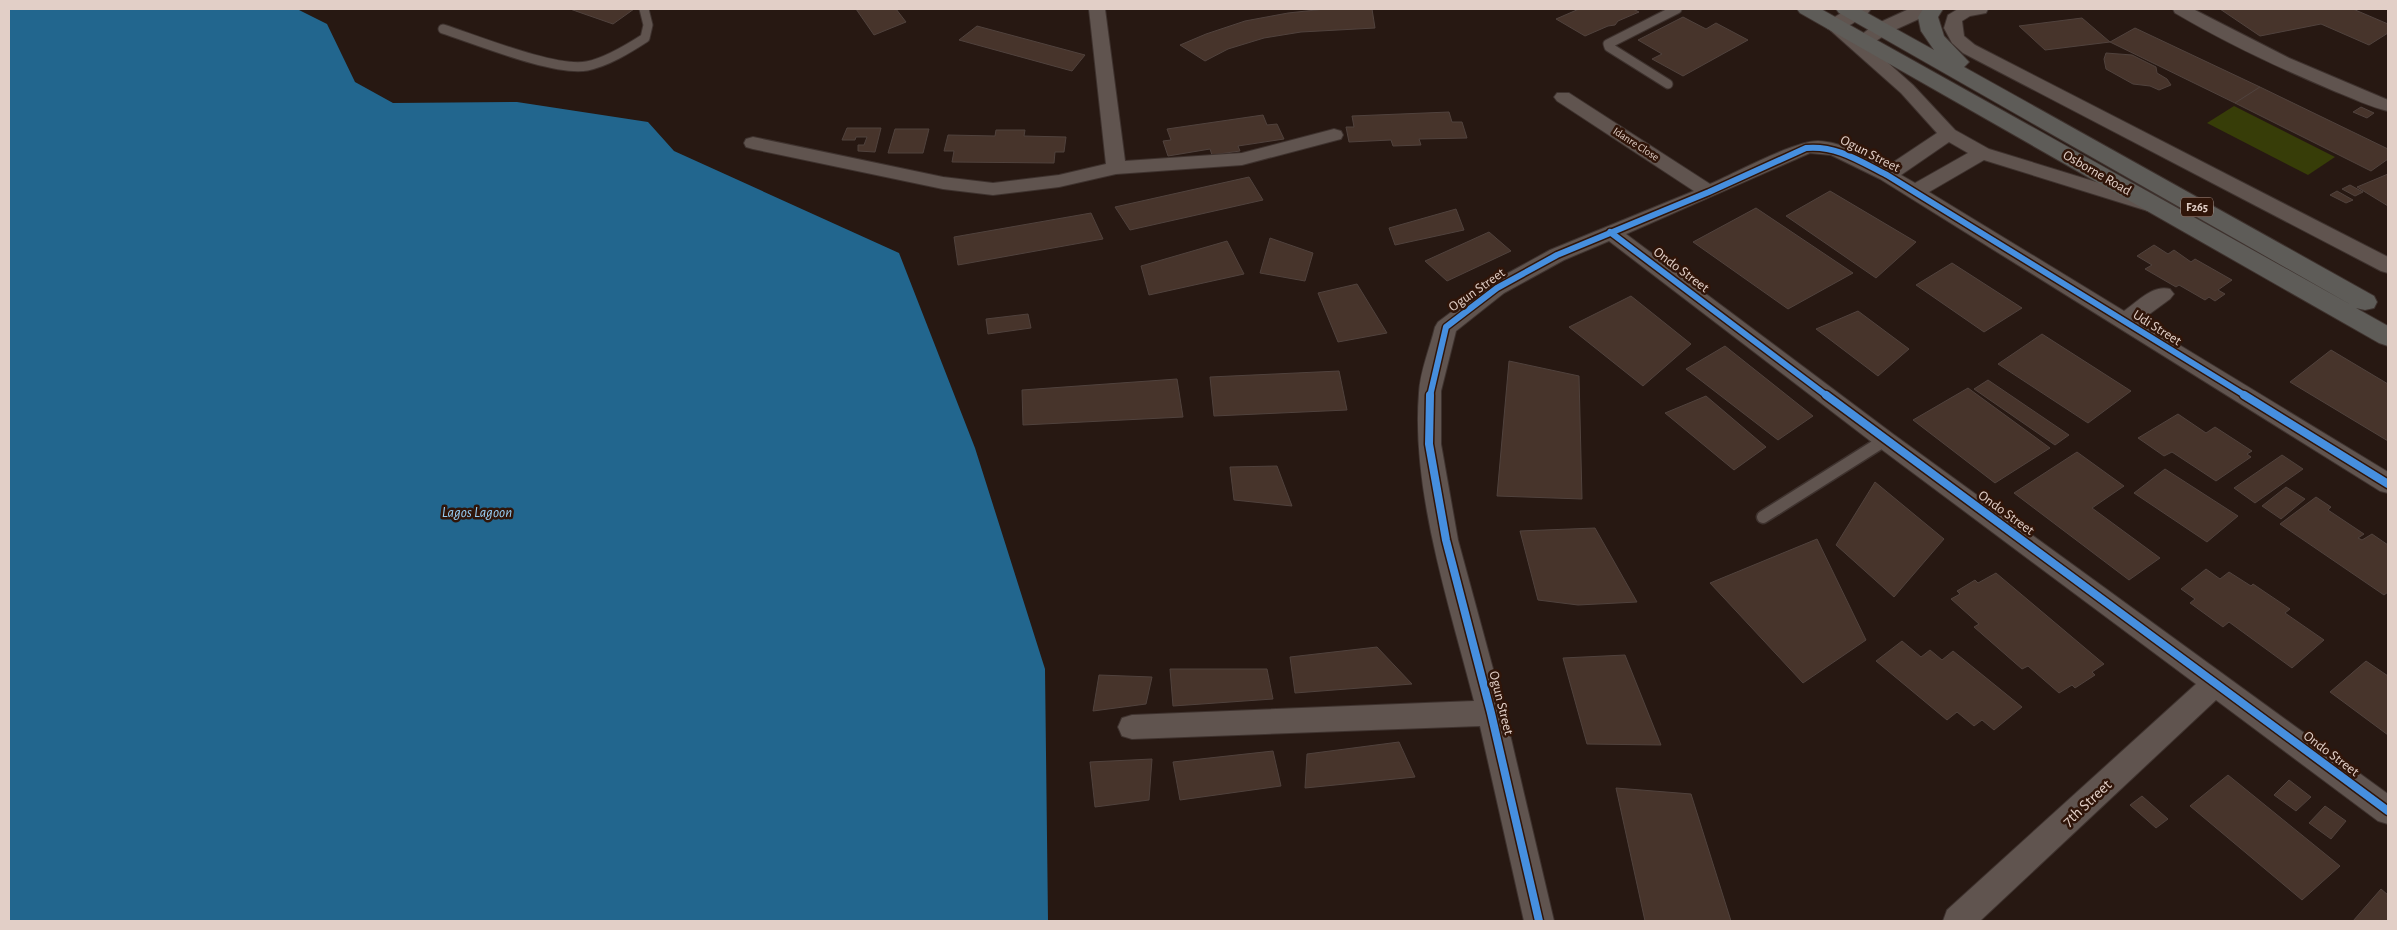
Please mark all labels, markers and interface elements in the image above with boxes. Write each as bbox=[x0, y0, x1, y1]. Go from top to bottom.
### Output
street label: Idanre Close bbox=[1611, 125, 1661, 163]
street label: Ogun Street bbox=[1838, 133, 1903, 175]
street label: Osborne Road bbox=[2060, 148, 2134, 198]
road number: F265 bbox=[2181, 198, 2213, 216]
street label: Ondo Street bbox=[1651, 245, 1712, 296]
street label: Ogun Street bbox=[1446, 265, 1508, 314]
street label: Udi Street bbox=[2130, 308, 2184, 349]
street label: Ondo Street bbox=[1975, 488, 2037, 538]
water label: Lagos Lagoon bbox=[442, 505, 512, 520]
street label: Ogun Street bbox=[1486, 670, 1516, 737]
street label: Ondo Street bbox=[2301, 729, 2362, 780]
street label: 7th Street bbox=[2059, 777, 2115, 829]

